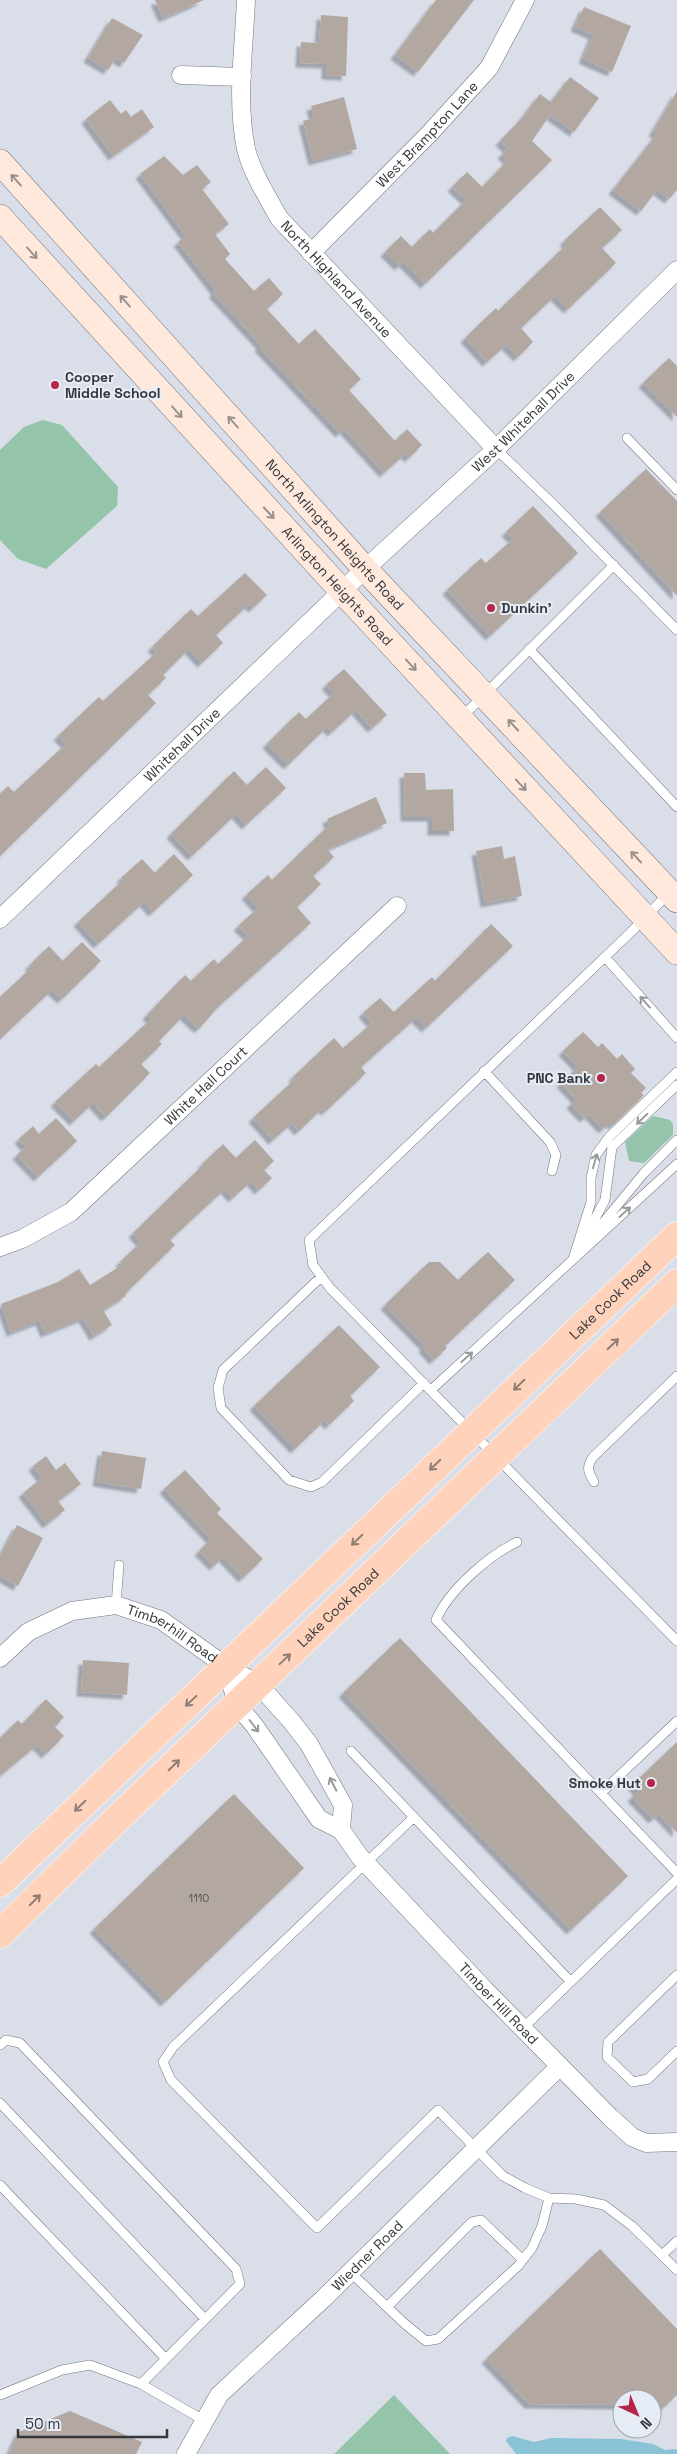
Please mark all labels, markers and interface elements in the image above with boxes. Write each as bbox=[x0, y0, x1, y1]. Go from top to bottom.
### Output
street label: West Brampton Lane bbox=[372, 77, 482, 191]
one-way arrow bbox=[10, 174, 22, 187]
street label: North Highland Avenue bbox=[277, 217, 396, 341]
one-way arrow bbox=[27, 247, 38, 260]
one-way arrow bbox=[119, 294, 131, 307]
street label: West Whitehall Drive bbox=[468, 367, 579, 476]
place label: Cooper Middle School bbox=[65, 368, 160, 402]
marker: Cooper Middle School bbox=[49, 379, 61, 391]
one-way arrow bbox=[172, 406, 183, 419]
one-way arrow bbox=[227, 415, 239, 428]
street label: North Arlington Heights Road bbox=[263, 455, 407, 613]
one-way arrow bbox=[264, 506, 275, 519]
street label: Arlington Heights Road bbox=[278, 523, 396, 649]
place label: Dunkin' bbox=[501, 599, 552, 617]
marker: Dunkin' bbox=[485, 602, 497, 614]
one-way arrow bbox=[405, 659, 417, 672]
street label: Whitehall Drive bbox=[140, 704, 224, 786]
one-way arrow bbox=[507, 719, 519, 732]
one-way arrow bbox=[515, 778, 527, 791]
one-way arrow bbox=[630, 850, 642, 863]
one-way arrow bbox=[639, 995, 650, 1008]
street label: White Hall Court bbox=[160, 1042, 251, 1129]
place label: PNC Bank bbox=[527, 1069, 591, 1087]
marker: PNC Bank bbox=[595, 1072, 607, 1084]
one-way arrow bbox=[636, 1113, 648, 1125]
one-way arrow bbox=[591, 1153, 600, 1169]
one-way arrow bbox=[619, 1206, 632, 1218]
street label: Lake Cook Road bbox=[565, 1257, 655, 1343]
one-way arrow bbox=[607, 1338, 620, 1350]
one-way arrow bbox=[460, 1351, 473, 1363]
one-way arrow bbox=[513, 1379, 525, 1391]
one-way arrow bbox=[429, 1459, 442, 1471]
one-way arrow bbox=[351, 1534, 363, 1546]
street label: Lake Cook Road bbox=[293, 1564, 383, 1651]
street label: Timberhill Road bbox=[125, 1600, 221, 1667]
one-way arrow bbox=[278, 1653, 291, 1665]
one-way arrow bbox=[185, 1695, 198, 1707]
one-way arrow bbox=[249, 1719, 259, 1733]
one-way arrow bbox=[168, 1759, 180, 1771]
place label: Smoke Hut bbox=[569, 1774, 641, 1792]
one-way arrow bbox=[328, 1777, 337, 1792]
marker: Smoke Hut bbox=[645, 1777, 657, 1789]
one-way arrow bbox=[74, 1800, 87, 1812]
house number: 1110 bbox=[189, 1891, 209, 1905]
one-way arrow bbox=[29, 1893, 41, 1906]
street label: Timber Hill Road bbox=[455, 1959, 542, 2048]
street label: Wiedner Road bbox=[328, 2217, 407, 2295]
north arrow bbox=[612, 2389, 662, 2439]
scale bar bbox=[18, 2406, 166, 2438]
text: 50 m bbox=[25, 2414, 60, 2433]
text: N bbox=[636, 2414, 656, 2433]

